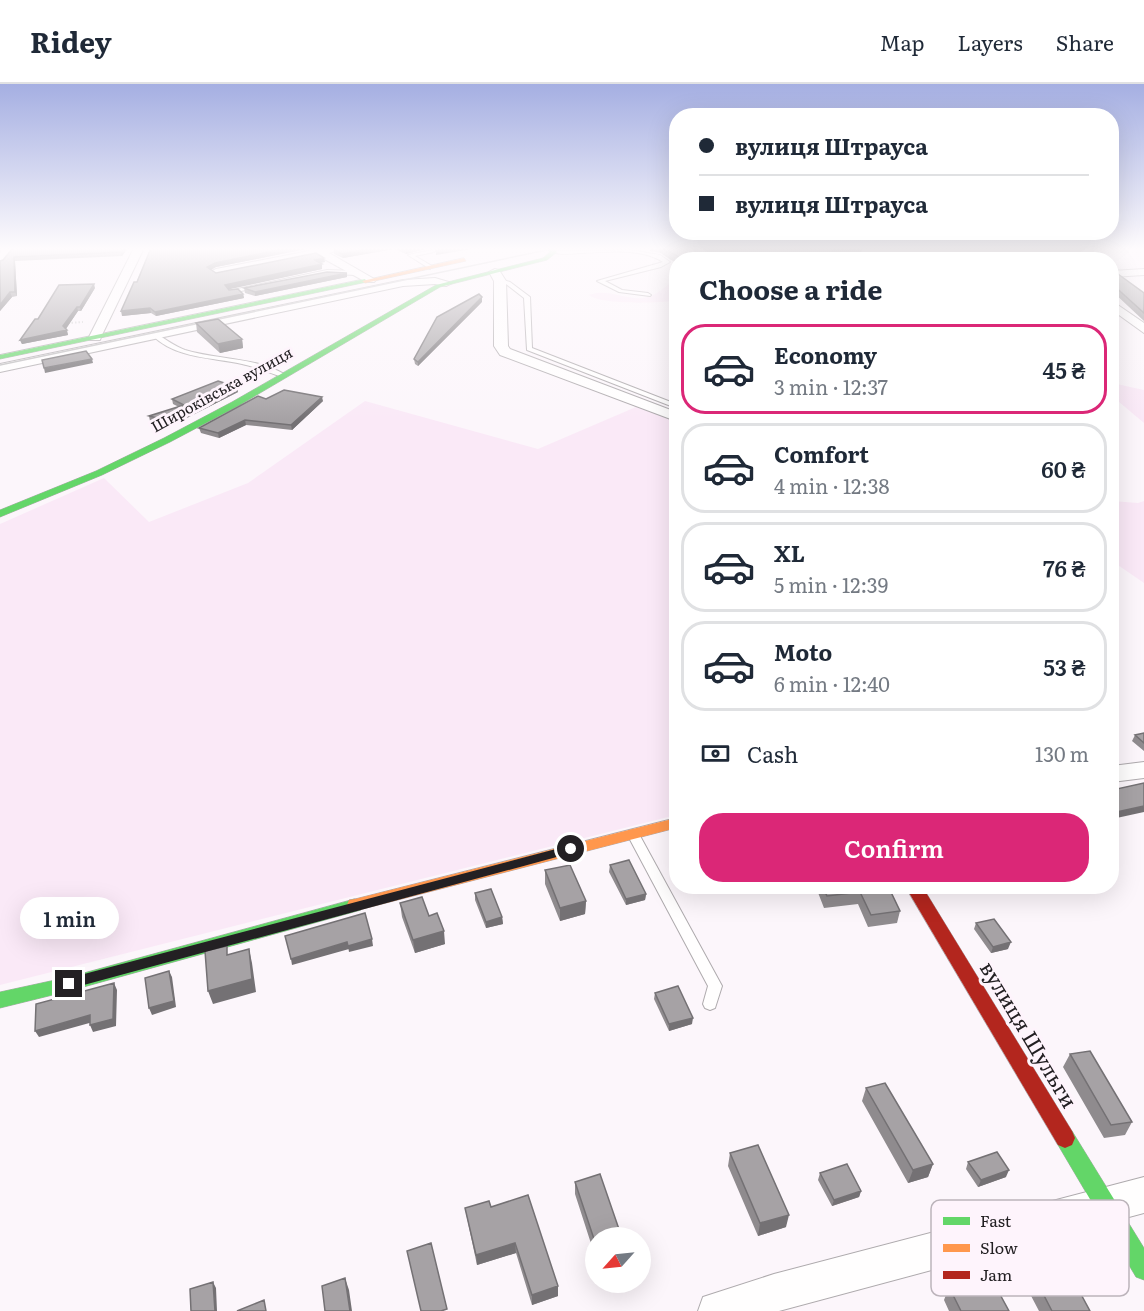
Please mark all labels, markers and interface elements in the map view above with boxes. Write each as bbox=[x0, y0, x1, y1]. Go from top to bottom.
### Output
text: Ridey bbox=[30, 20, 112, 62]
text: Map bbox=[880, 26, 925, 57]
text: Layers bbox=[958, 26, 1023, 57]
text: Share bbox=[1056, 26, 1114, 57]
text: вулиця Штрауса bbox=[735, 129, 928, 162]
text: вулиця Штрауса bbox=[735, 187, 928, 220]
text: Choose a ride bbox=[699, 268, 882, 308]
text: Economy bbox=[774, 338, 877, 371]
street label: Широківська вулиця bbox=[146, 340, 296, 437]
icon: car bbox=[702, 342, 756, 396]
text: 45 ₴ bbox=[1043, 353, 1086, 386]
text: 3 min · 12:37 bbox=[774, 371, 888, 401]
text: Comfort bbox=[774, 437, 869, 470]
icon: car bbox=[702, 441, 756, 495]
text: 60 ₴ bbox=[1041, 452, 1086, 485]
text: 4 min · 12:38 bbox=[774, 470, 890, 500]
text: XL bbox=[774, 536, 805, 569]
icon: car bbox=[702, 540, 756, 594]
text: 76 ₴ bbox=[1043, 551, 1086, 584]
text: 5 min · 12:39 bbox=[774, 569, 888, 599]
text: Moto bbox=[774, 635, 832, 668]
icon: car bbox=[702, 639, 756, 693]
text: 53 ₴ bbox=[1043, 650, 1086, 683]
text: 6 min · 12:40 bbox=[774, 668, 890, 698]
icon: cash bbox=[699, 737, 732, 770]
text: Cash bbox=[747, 737, 798, 770]
text: 130 m bbox=[1035, 738, 1089, 768]
button: Confirm bbox=[699, 813, 1089, 882]
route start bbox=[557, 835, 584, 862]
callout: 1 min bbox=[20, 897, 118, 939]
text: 1 min bbox=[43, 903, 96, 933]
street label: вулиця Шульги bbox=[974, 954, 1086, 1113]
route end bbox=[55, 970, 82, 997]
legend bbox=[931, 1200, 1129, 1296]
text: Fast bbox=[980, 1208, 1012, 1232]
north arrow bbox=[585, 1227, 651, 1293]
map controls bbox=[585, 1227, 651, 1293]
text: Slow bbox=[980, 1235, 1018, 1259]
text: Jam bbox=[980, 1262, 1013, 1286]

